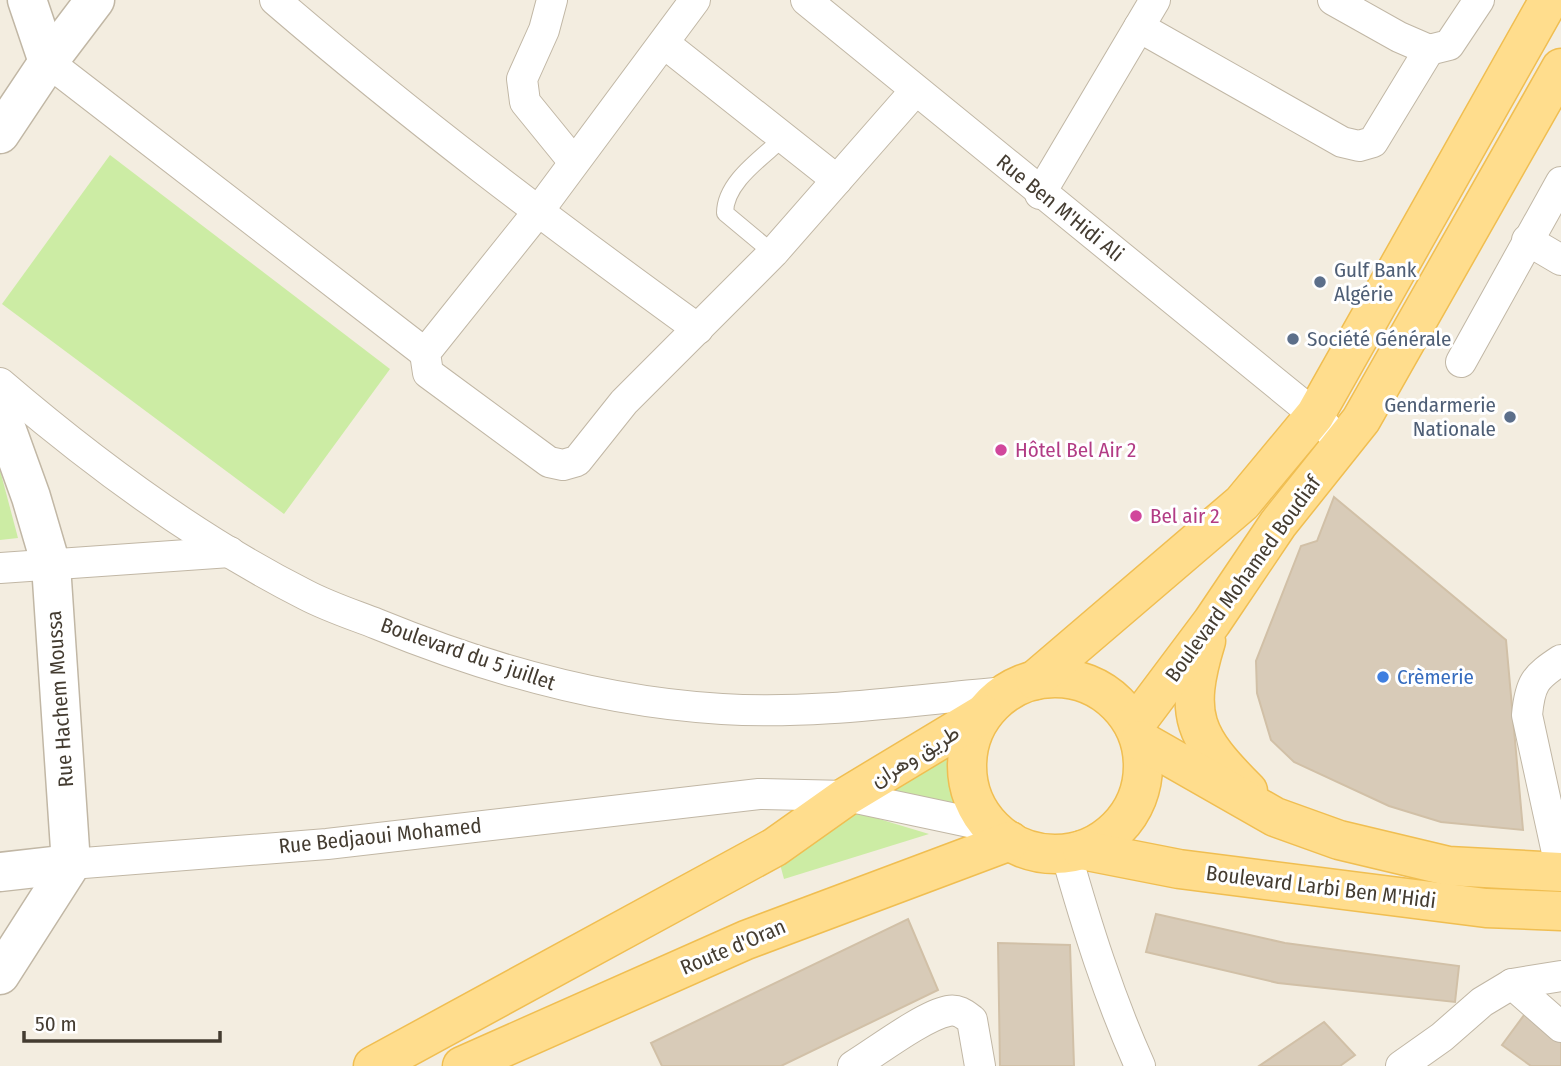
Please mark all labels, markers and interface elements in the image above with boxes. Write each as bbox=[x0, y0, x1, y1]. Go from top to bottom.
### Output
street label: Rue Ben M'Hidi Ali bbox=[991, 149, 1129, 267]
place label: Gulf Bank Algérie bbox=[1334, 257, 1417, 307]
marker: Gulf Bank Algérie bbox=[1312, 274, 1328, 290]
place label: Société Générale bbox=[1307, 326, 1451, 352]
marker: Société Générale bbox=[1285, 331, 1301, 347]
place label: Gendarmerie Nationale bbox=[1384, 392, 1496, 442]
marker: Gendarmerie Nationale bbox=[1502, 409, 1518, 425]
place label: Hôtel Bel Air 2 bbox=[1015, 437, 1136, 463]
marker: Hôtel Bel Air 2 bbox=[993, 442, 1009, 458]
street label: Boulevard Mohamed Boudiaf bbox=[1159, 470, 1327, 687]
place label: Bel air 2 bbox=[1150, 503, 1219, 529]
marker: Bel air 2 bbox=[1128, 508, 1144, 524]
street label: Rue Hachem Moussa bbox=[41, 610, 79, 788]
street label: Boulevard du 5 juillet bbox=[377, 612, 559, 696]
place label: Crèmerie bbox=[1397, 664, 1474, 690]
marker: Crèmerie bbox=[1375, 669, 1391, 685]
street label: طريق وهران bbox=[866, 719, 964, 793]
street label: Rue Bedjaoui Mohamed bbox=[277, 812, 483, 860]
street label: Boulevard Larbi Ben M'Hidi bbox=[1205, 860, 1437, 914]
street label: Route d'Oran bbox=[676, 913, 790, 981]
scale bar bbox=[24, 1000, 220, 1044]
text: 50 m bbox=[35, 1011, 77, 1037]

